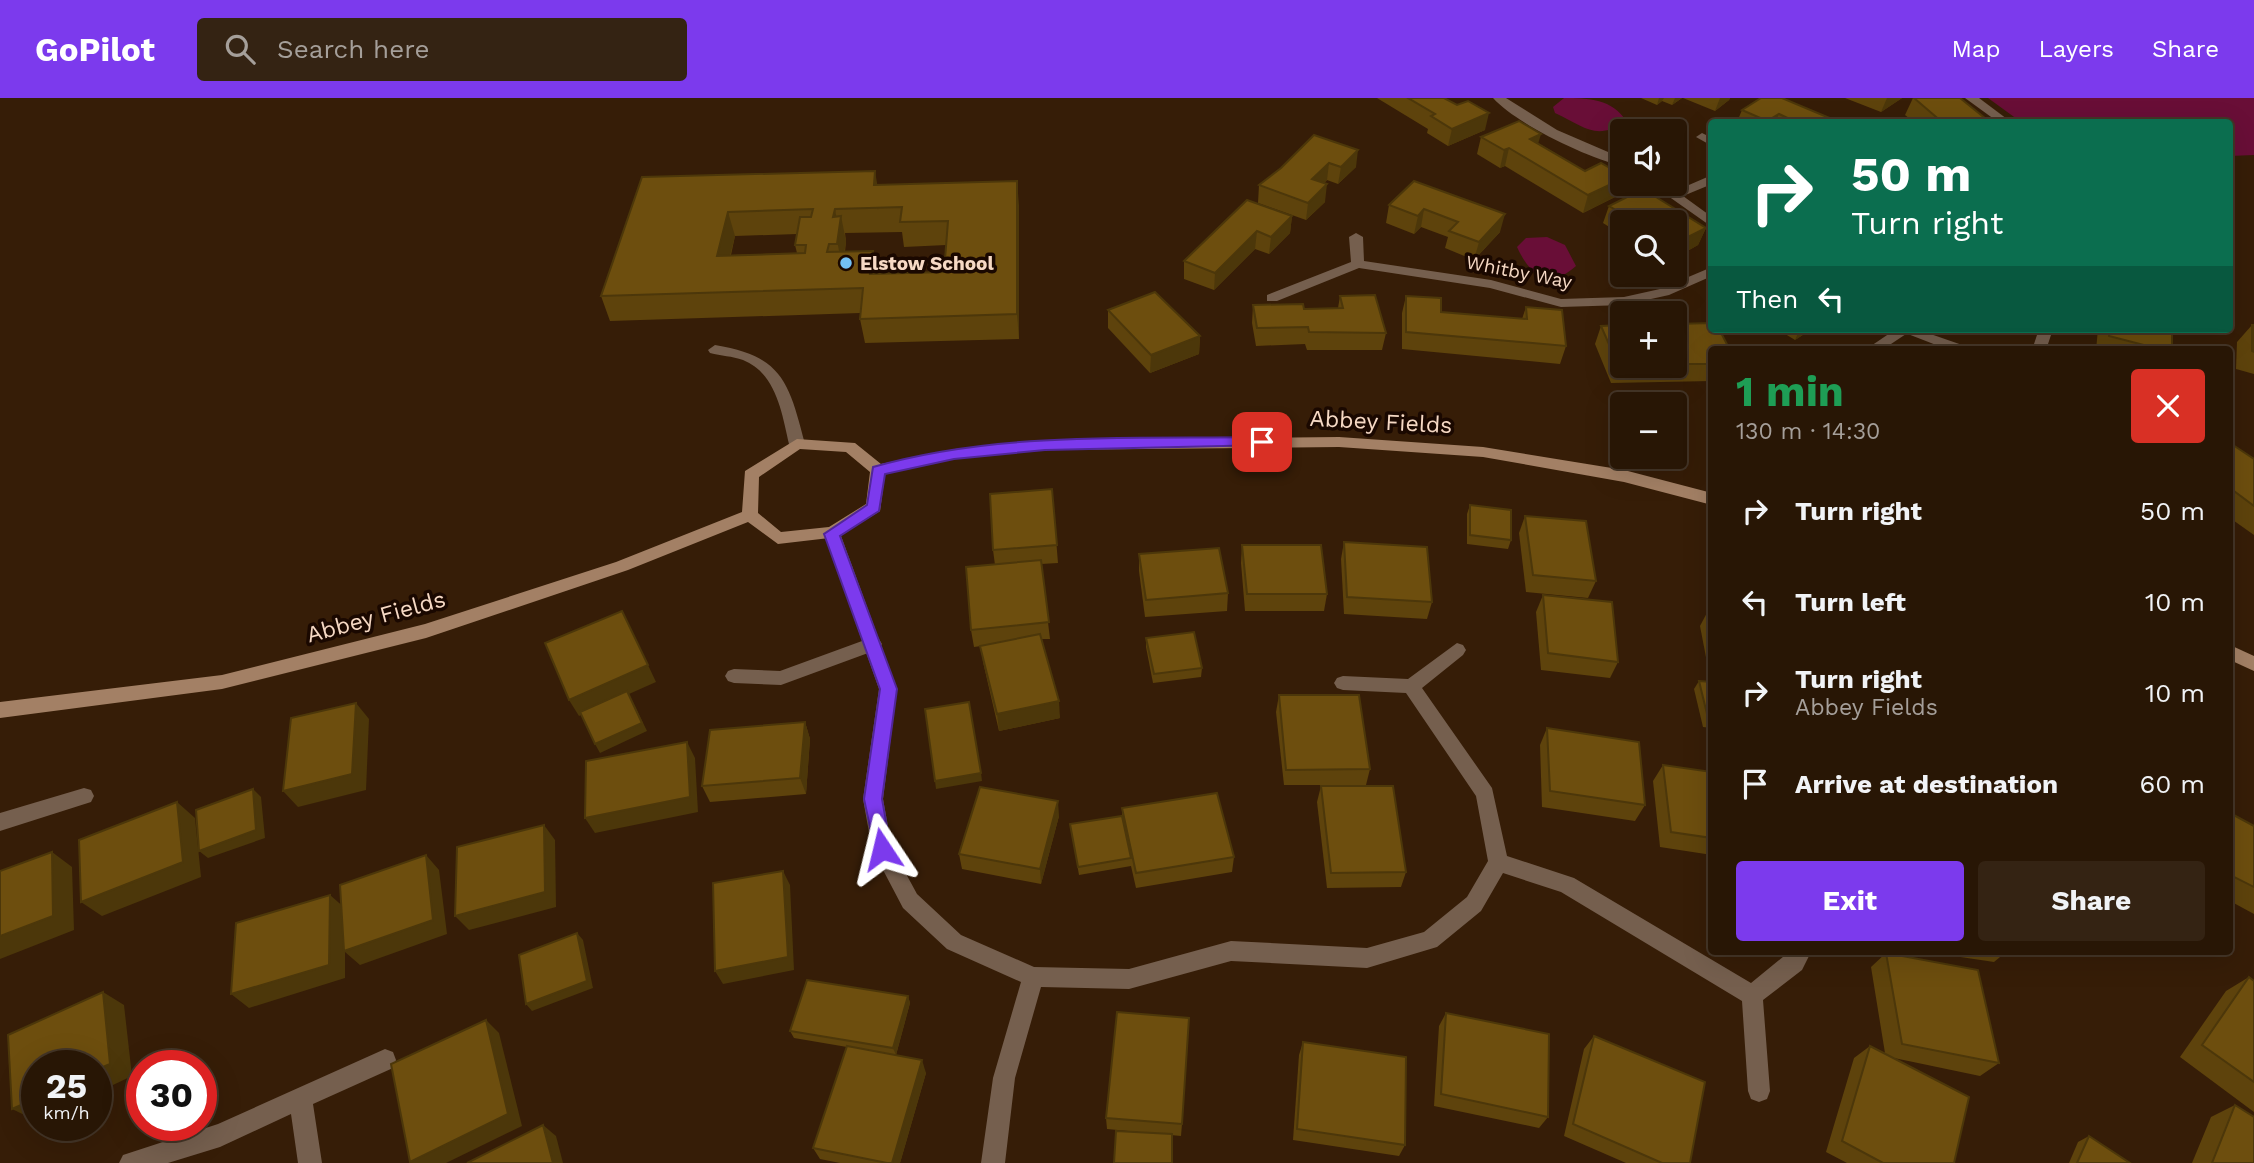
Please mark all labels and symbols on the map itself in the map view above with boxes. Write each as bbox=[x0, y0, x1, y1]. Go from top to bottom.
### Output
street label: Whitby Way bbox=[1464, 250, 1574, 294]
place label: Elstow School bbox=[860, 252, 994, 275]
marker: Elstow School bbox=[838, 255, 854, 271]
street label: Abbey Fields bbox=[1309, 405, 1453, 439]
pin bbox=[1232, 412, 1292, 472]
street label: Abbey Fields bbox=[303, 585, 449, 649]
position arrow bbox=[845, 812, 919, 886]
speed limit sign: 30 bbox=[126, 1050, 217, 1141]

